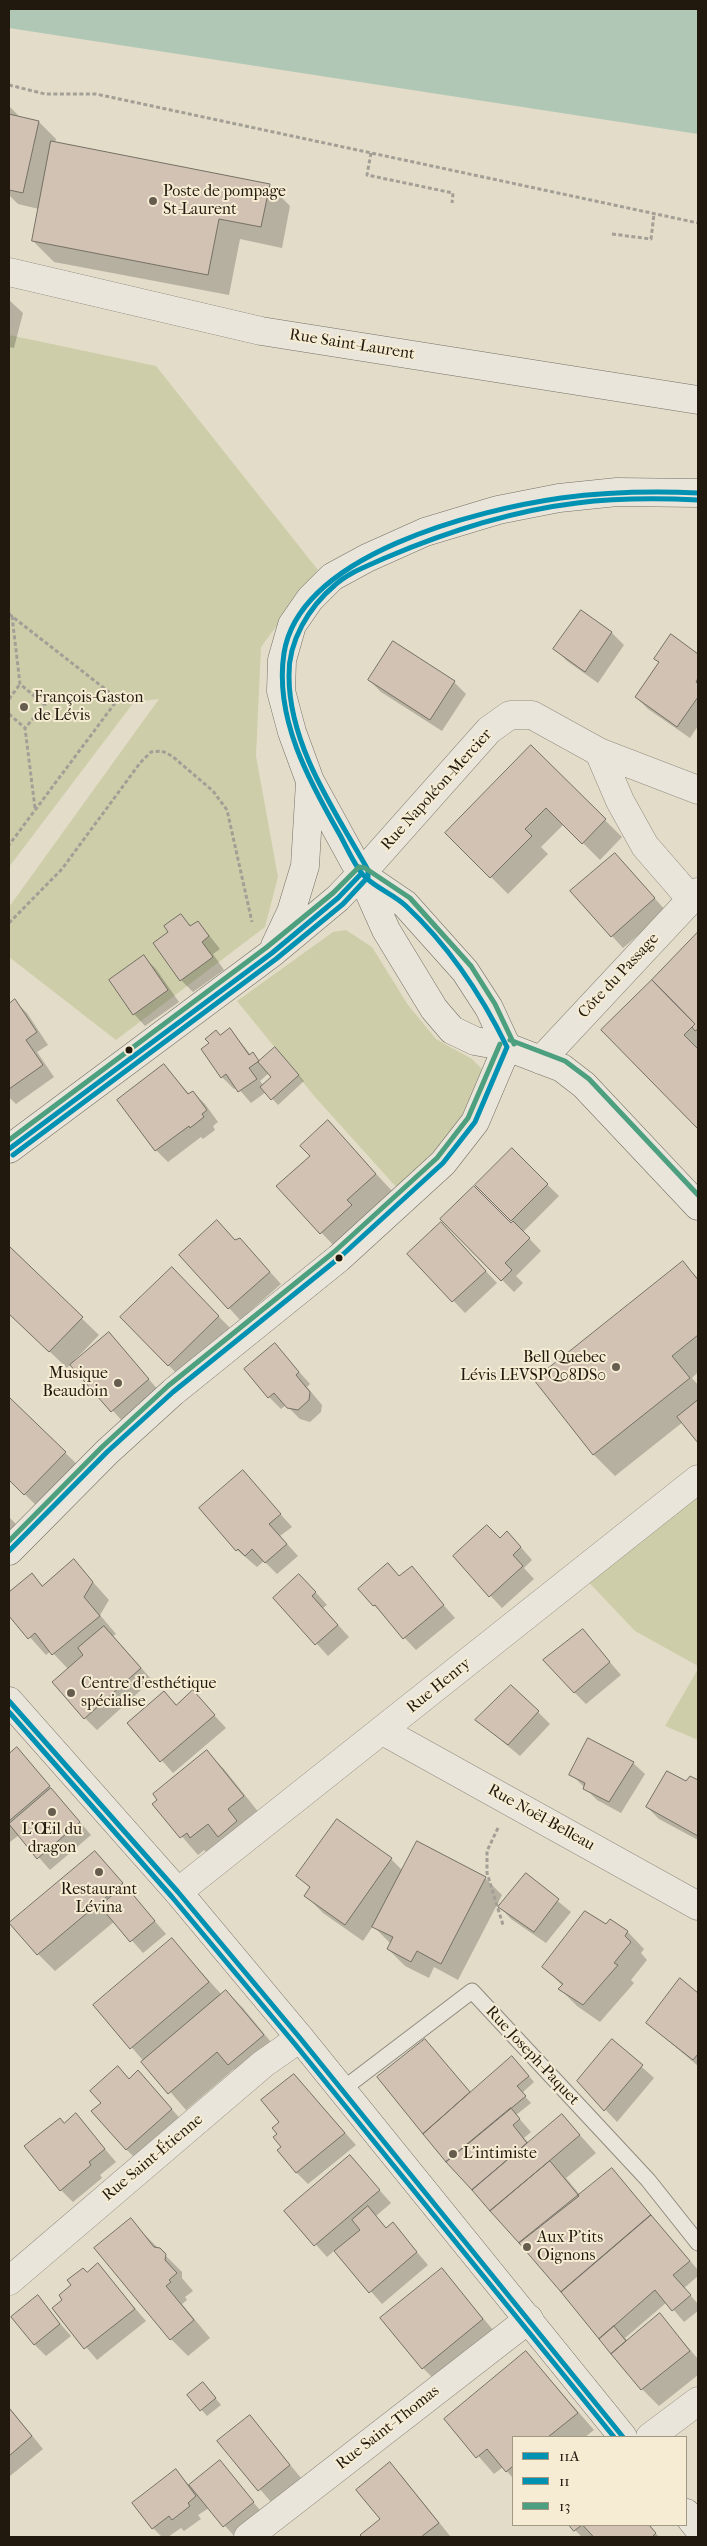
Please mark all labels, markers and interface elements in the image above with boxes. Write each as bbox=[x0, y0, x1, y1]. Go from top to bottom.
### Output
place label: Poste de pompage St-Laurent bbox=[163, 182, 286, 220]
marker: Poste de pompage St-Laurent bbox=[147, 195, 159, 207]
street label: Rue Saint-Laurent bbox=[288, 326, 416, 364]
place label: François-Gaston de Lévis bbox=[34, 688, 143, 726]
marker: François-Gaston de Lévis bbox=[18, 701, 30, 713]
street label: Rue Napoléon-Mercier bbox=[377, 725, 497, 855]
street label: Côte du Passage bbox=[575, 929, 663, 1023]
unlabelled marker bbox=[124, 1045, 134, 1055]
unlabelled marker bbox=[334, 1253, 344, 1263]
place label: Bell Quebec Lévis LEVSPQ08DS0 bbox=[460, 1348, 606, 1386]
marker: Bell Quebec Lévis LEVSPQ08DS0 bbox=[610, 1361, 622, 1373]
place label: Musique Beaudoin bbox=[43, 1364, 108, 1402]
marker: Musique Beaudoin bbox=[112, 1377, 124, 1389]
street label: Rue Henry bbox=[403, 1654, 475, 1718]
place label: Centre d'esthétique spécialise bbox=[81, 1674, 216, 1712]
marker: Centre d'esthétique spécialise bbox=[65, 1687, 77, 1699]
street label: Rue Noël-Belleau bbox=[484, 1781, 598, 1855]
marker: L'Œil du dragon bbox=[46, 1806, 58, 1818]
place label: L'Œil du dragon bbox=[22, 1820, 82, 1858]
marker: Restaurant Lévina bbox=[93, 1866, 105, 1878]
place label: Restaurant Lévina bbox=[61, 1880, 137, 1918]
street label: Rue Joseph-Paquet bbox=[481, 2002, 583, 2110]
street label: Rue Saint-Étienne bbox=[99, 2110, 207, 2206]
place label: L'intimiste bbox=[463, 2144, 537, 2164]
marker: L'intimiste bbox=[447, 2148, 459, 2160]
place label: Aux P'tits Oignons bbox=[537, 2228, 603, 2266]
marker: Aux P'tits Oignons bbox=[521, 2241, 533, 2253]
street label: Rue Saint-Thomas bbox=[333, 2382, 443, 2474]
legend bbox=[512, 2436, 687, 2526]
text: 11A bbox=[559, 2447, 579, 2465]
text: 11 bbox=[559, 2472, 570, 2490]
text: 13 bbox=[559, 2497, 571, 2515]

